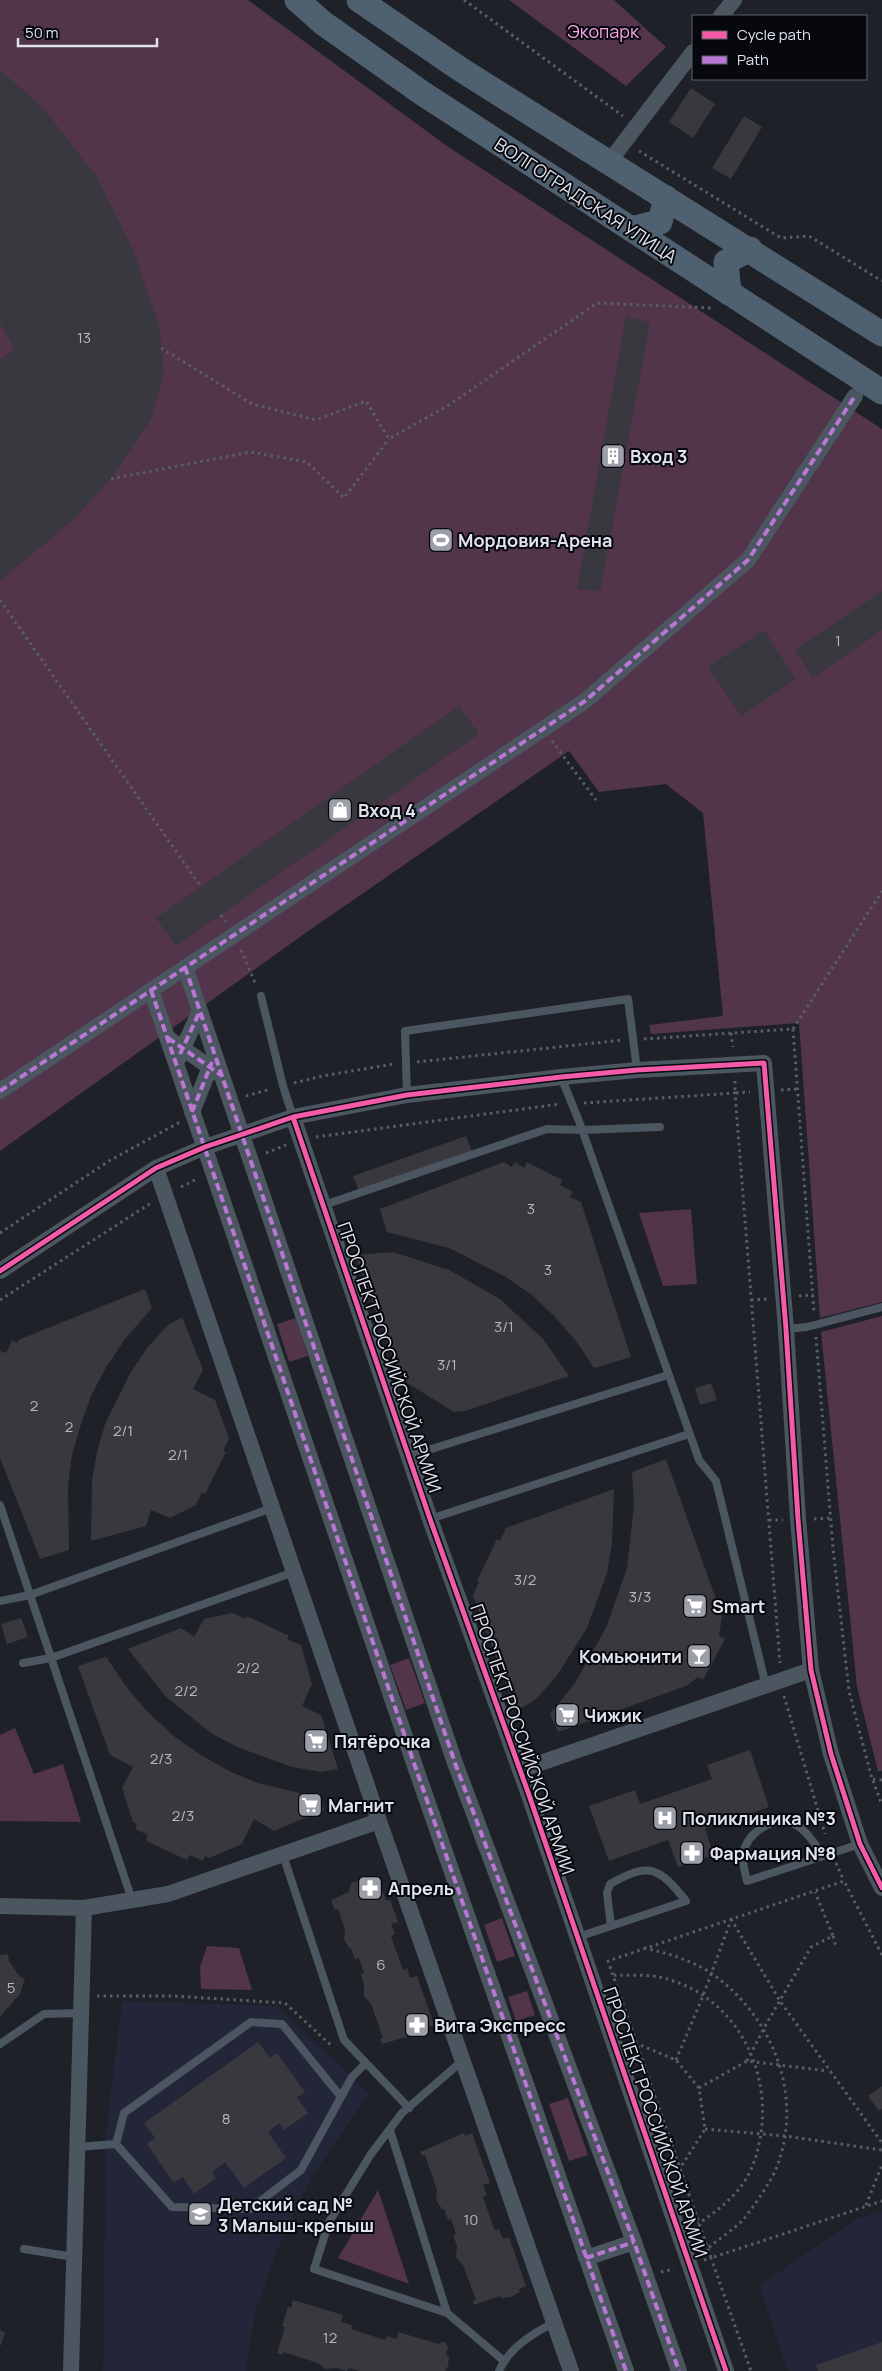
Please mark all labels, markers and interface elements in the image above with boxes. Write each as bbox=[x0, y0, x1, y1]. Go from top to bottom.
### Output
scale bar bbox=[18, 15, 156, 47]
legend bbox=[692, 15, 867, 80]
park label: Экопарк bbox=[567, 19, 640, 43]
text: 50 m bbox=[25, 22, 59, 43]
text: Cycle path bbox=[737, 24, 811, 45]
text: Path bbox=[737, 49, 769, 70]
street label: ВОЛГОГРАДСКАЯ УЛИЦА bbox=[490, 132, 682, 268]
house number: 13 bbox=[77, 327, 91, 348]
building icon: Вход 3 bbox=[600, 443, 626, 469]
place label: Вход 3 bbox=[630, 444, 688, 468]
sports icon: Мордовия-Арена bbox=[428, 527, 454, 553]
place label: Мордовия-Арена bbox=[458, 528, 612, 552]
house number: 1 bbox=[835, 630, 841, 651]
shop icon: Вход 4 bbox=[327, 797, 353, 823]
place label: Вход 4 bbox=[358, 798, 416, 822]
house number: 3 bbox=[527, 1198, 535, 1219]
street label: ПРОСПЕКТ РОССИЙСКОЙ АРМИИ bbox=[332, 1219, 448, 1495]
house number: 3 bbox=[544, 1259, 552, 1280]
house number: 3/1 bbox=[494, 1316, 514, 1337]
house number: 3/1 bbox=[437, 1354, 457, 1375]
house number: 2 bbox=[30, 1395, 38, 1416]
house number: 2 bbox=[65, 1416, 73, 1437]
house number: 2/1 bbox=[113, 1420, 133, 1441]
house number: 2/1 bbox=[168, 1444, 188, 1465]
house number: 3/2 bbox=[514, 1569, 536, 1590]
house number: 3/3 bbox=[629, 1586, 651, 1607]
supermarket icon: Smart bbox=[682, 1593, 708, 1619]
place label: Smart bbox=[712, 1594, 765, 1618]
street label: ПРОСПЕКТ РОССИЙСКОЙ АРМИИ bbox=[465, 1601, 581, 1877]
bar icon: Комьюнити bbox=[686, 1643, 712, 1669]
place label: Комьюнити bbox=[579, 1644, 682, 1668]
house number: 2/2 bbox=[237, 1657, 259, 1678]
house number: 2/2 bbox=[175, 1680, 197, 1701]
supermarket icon: Чижик bbox=[554, 1702, 580, 1728]
place label: Чижик bbox=[584, 1703, 643, 1727]
supermarket icon: Пятёрочка bbox=[303, 1728, 329, 1754]
place label: Пятёрочка bbox=[334, 1729, 431, 1753]
house number: 2/3 bbox=[150, 1748, 172, 1769]
supermarket icon: Магнит bbox=[297, 1792, 323, 1818]
place label: Магнит bbox=[328, 1793, 395, 1817]
house number: 2/3 bbox=[172, 1805, 194, 1826]
hospital icon: Поликлиника №3 bbox=[652, 1805, 678, 1831]
place label: Поликлиника №3 bbox=[682, 1806, 836, 1830]
pharmacy icon: Фармация №8 bbox=[679, 1840, 705, 1866]
place label: Фармация №8 bbox=[710, 1841, 836, 1865]
pharmacy icon: Апрель bbox=[357, 1875, 383, 1901]
place label: Апрель bbox=[388, 1876, 454, 1900]
house number: 6 bbox=[376, 1954, 386, 1975]
house number: 5 bbox=[7, 1977, 15, 1998]
street label: ПРОСПЕКТ РОССИЙСКОЙ АРМИИ bbox=[598, 1984, 714, 2260]
pharmacy icon: Вита Экспресс bbox=[404, 2012, 430, 2038]
place label: Вита Экспресс bbox=[434, 2013, 566, 2037]
house number: 8 bbox=[222, 2108, 230, 2129]
place label: Детский сад № 3 Малыш-крепыш bbox=[218, 2192, 374, 2237]
school or university icon: Детский сад № 3 Малыш-крепыш bbox=[187, 2201, 213, 2227]
house number: 10 bbox=[464, 2209, 479, 2230]
house number: 12 bbox=[323, 2327, 337, 2348]

